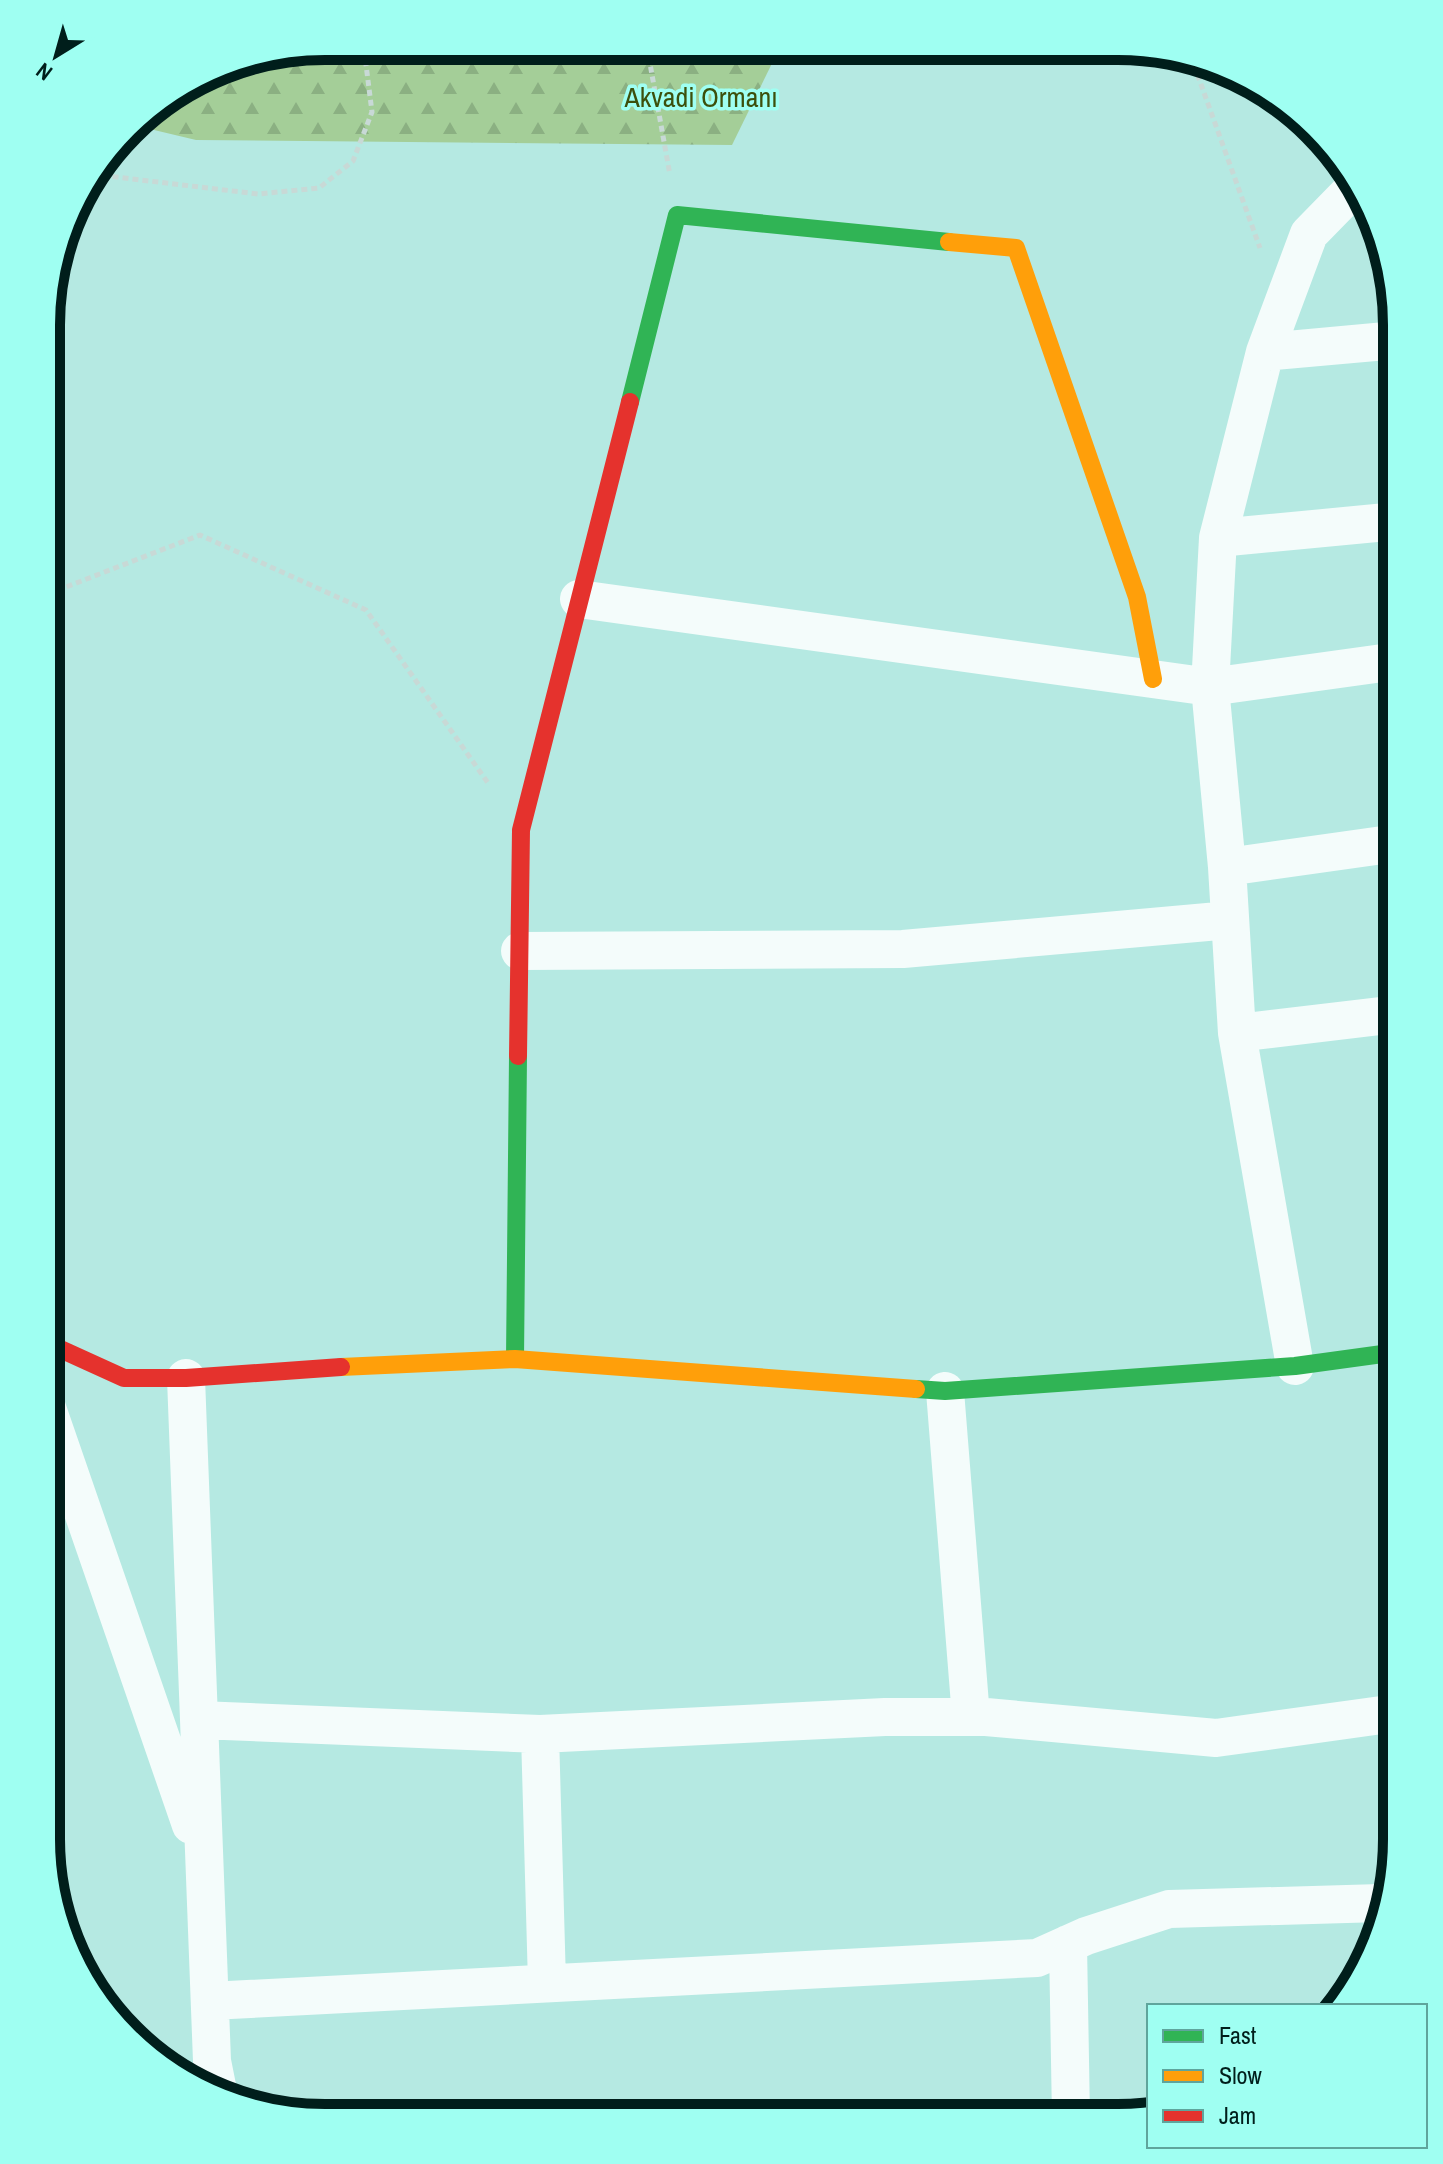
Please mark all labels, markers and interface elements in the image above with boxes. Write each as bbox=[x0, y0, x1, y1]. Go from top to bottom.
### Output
north arrow bbox=[16, 16, 96, 96]
text: N bbox=[30, 56, 58, 88]
park label: Akvadi Ormanı bbox=[623, 78, 778, 116]
legend bbox=[1147, 2004, 1427, 2148]
text: Fast bbox=[1219, 2019, 1257, 2051]
text: Slow bbox=[1219, 2059, 1262, 2091]
text: Jam bbox=[1219, 2099, 1256, 2131]

